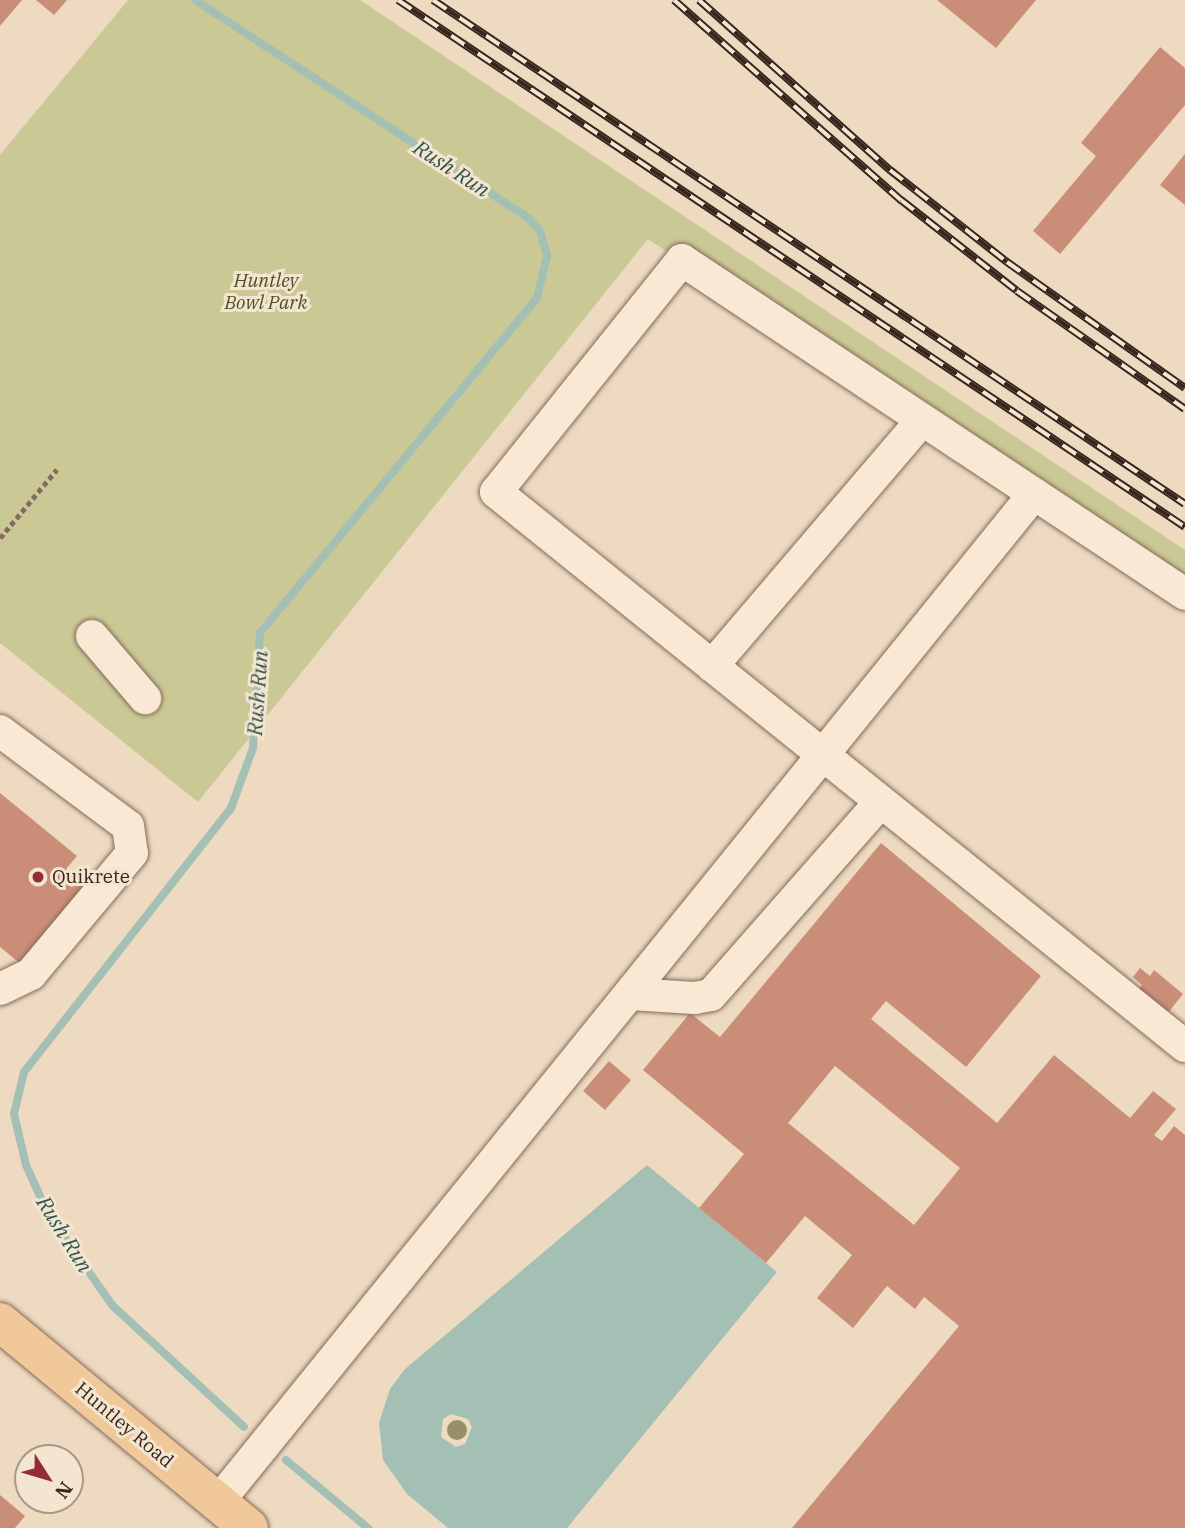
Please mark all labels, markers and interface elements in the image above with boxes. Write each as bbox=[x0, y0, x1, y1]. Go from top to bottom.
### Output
water label: Rush Run bbox=[409, 134, 495, 202]
park label: Huntley Bowl Park bbox=[224, 270, 308, 314]
water label: Rush Run bbox=[241, 650, 273, 736]
place label: Quikrete bbox=[52, 866, 130, 888]
marker: Quikrete bbox=[30, 869, 46, 885]
water label: Rush Run bbox=[32, 1191, 98, 1277]
street label: Huntley Road bbox=[70, 1377, 178, 1473]
north arrow bbox=[14, 1444, 84, 1514]
text: N bbox=[50, 1477, 78, 1504]

